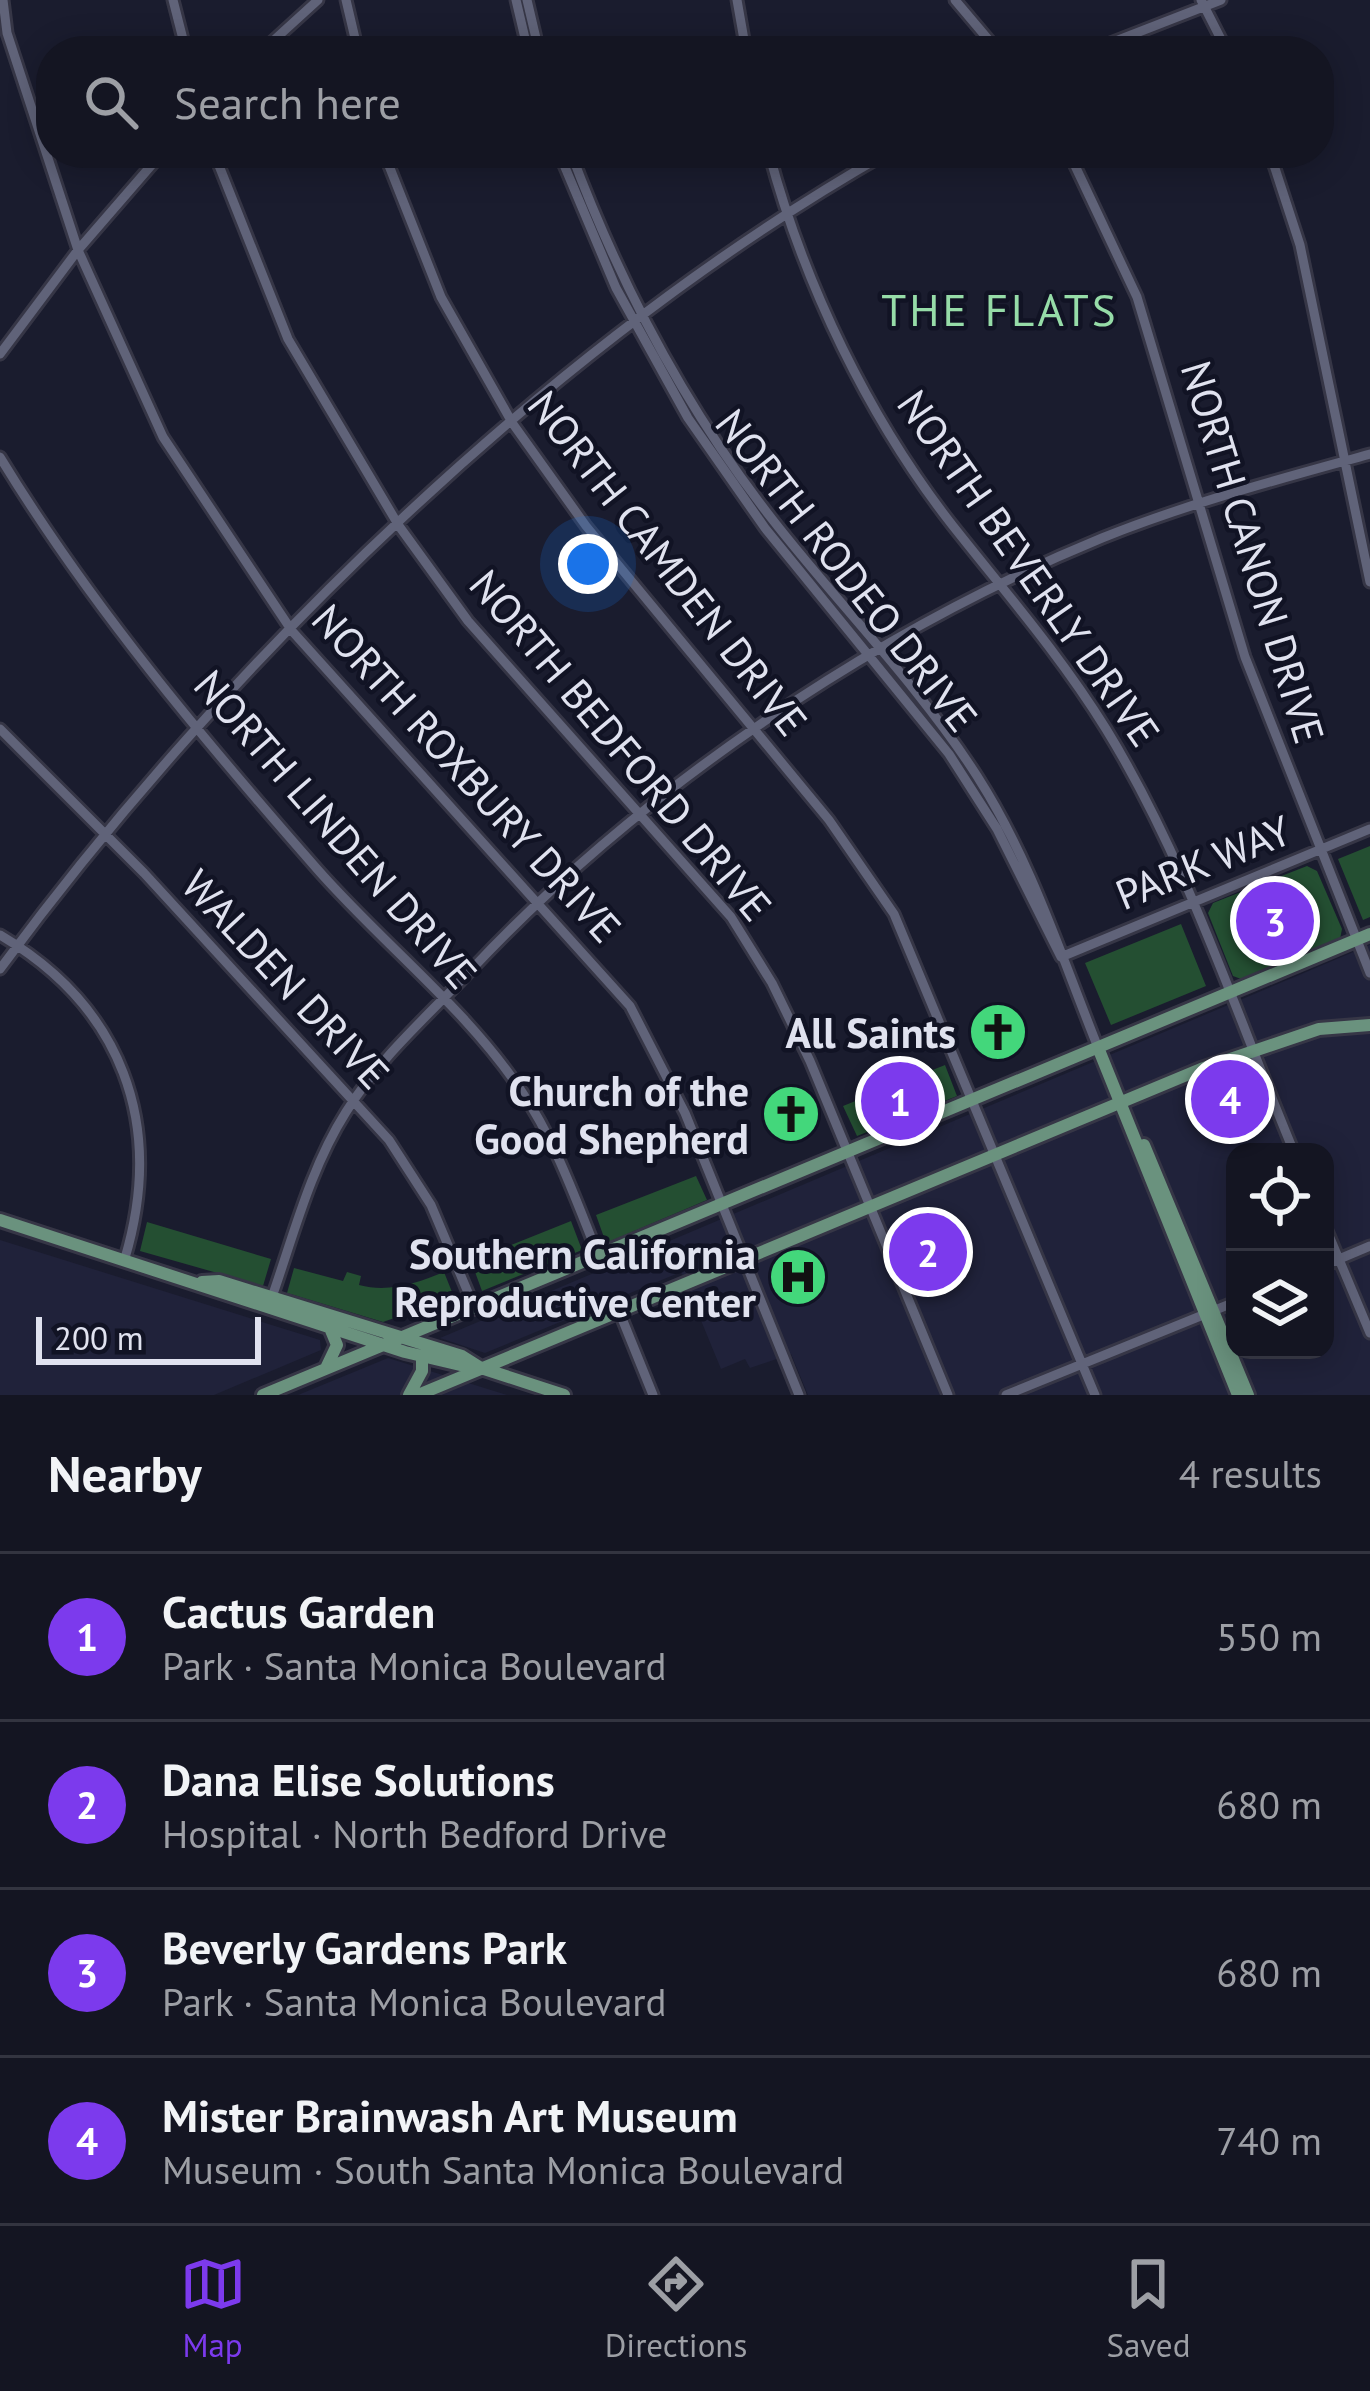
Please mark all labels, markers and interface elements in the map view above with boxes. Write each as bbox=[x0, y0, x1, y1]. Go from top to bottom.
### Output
search box bbox=[36, 36, 1334, 168]
icon: search bbox=[78, 69, 144, 135]
text: Search here bbox=[174, 73, 401, 131]
district label: THE FLATS bbox=[881, 280, 1119, 338]
street label: NORTH CANON DRIVE bbox=[1169, 354, 1337, 750]
street label: NORTH CAMDEN DRIVE bbox=[516, 379, 820, 747]
street label: NORTH BEVERLY DRIVE bbox=[885, 379, 1173, 757]
street label: NORTH RODEO DRIVE bbox=[704, 397, 990, 743]
your location bbox=[558, 534, 618, 594]
street label: NORTH BEDFORD DRIVE bbox=[458, 558, 784, 932]
street label: NORTH ROXBURY DRIVE bbox=[300, 592, 634, 954]
street label: NORTH LINDEN DRIVE bbox=[182, 658, 490, 1000]
street label: PARK WAY bbox=[1107, 802, 1299, 922]
street label: WALDEN DRIVE bbox=[170, 858, 402, 1100]
pin: 3 bbox=[1236, 876, 1314, 966]
church icon: All Saints bbox=[967, 1001, 1029, 1063]
place label: All Saints bbox=[786, 1005, 956, 1060]
pin: 4 bbox=[1191, 1054, 1269, 1144]
pin: 1 bbox=[861, 1056, 939, 1146]
place label: Church of the Good Shepherd bbox=[474, 1063, 749, 1166]
church icon: Church of the Good Shepherd bbox=[760, 1083, 822, 1145]
map controls bbox=[1226, 1143, 1334, 1359]
button: locate bbox=[1226, 1143, 1334, 1251]
pin: 2 bbox=[889, 1207, 967, 1297]
place label: Southern California Reproductive Center bbox=[394, 1226, 756, 1329]
hospital icon: Southern California Reproductive Center bbox=[767, 1246, 829, 1308]
button: layers bbox=[1226, 1251, 1334, 1359]
scale bar bbox=[36, 1311, 261, 1364]
text: 200 m bbox=[54, 1316, 144, 1359]
text: Nearby bbox=[48, 1440, 202, 1506]
text: 4 results bbox=[1179, 1448, 1322, 1499]
text: Cactus Garden bbox=[162, 1582, 435, 1640]
text: 1 bbox=[76, 1611, 98, 1662]
text: 550 m bbox=[1216, 1611, 1322, 1662]
text: Park · Santa Monica Boulevard bbox=[162, 1640, 666, 1691]
text: Dana Elise Solutions bbox=[162, 1750, 555, 1808]
text: 2 bbox=[76, 1779, 98, 1830]
text: 680 m bbox=[1216, 1779, 1322, 1830]
text: Hospital · North Bedford Drive bbox=[162, 1808, 667, 1859]
text: Beverly Gardens Park bbox=[162, 1918, 567, 1976]
text: 3 bbox=[76, 1947, 98, 1998]
text: 680 m bbox=[1216, 1947, 1322, 1998]
text: Park · Santa Monica Boulevard bbox=[162, 1976, 666, 2027]
text: Mister Brainwash Art Museum bbox=[162, 2086, 738, 2144]
text: 4 bbox=[76, 2115, 98, 2166]
text: 740 m bbox=[1216, 2115, 1322, 2166]
text: Museum · South Santa Monica Boulevard bbox=[162, 2144, 844, 2195]
tab: Map bbox=[180, 2251, 246, 2366]
tab: Directions bbox=[605, 2251, 747, 2366]
tab: Saved bbox=[1106, 2251, 1190, 2366]

